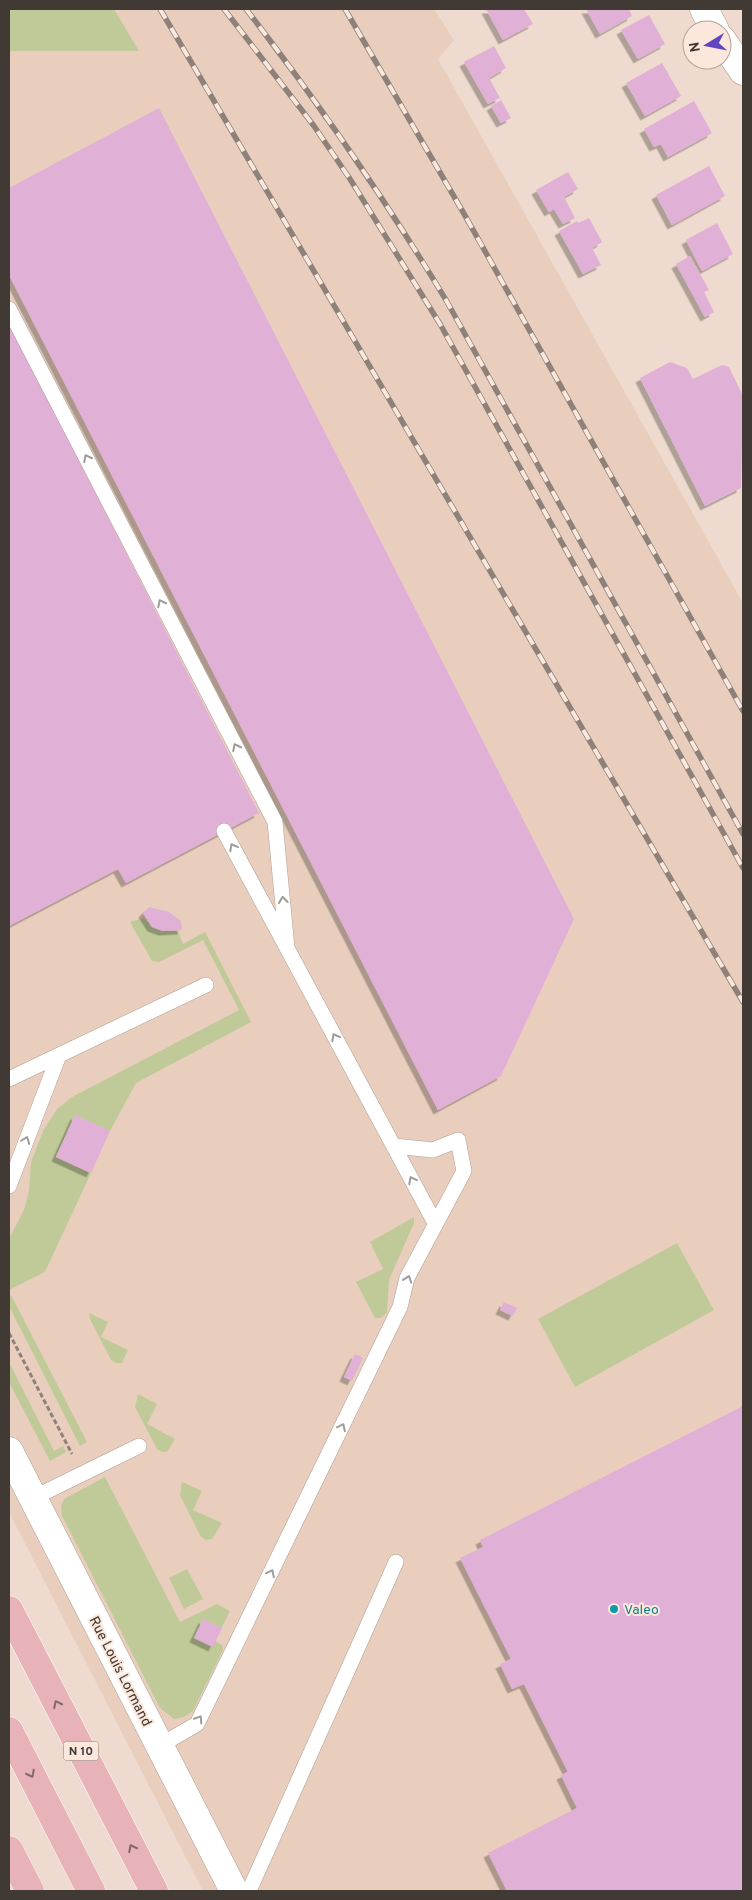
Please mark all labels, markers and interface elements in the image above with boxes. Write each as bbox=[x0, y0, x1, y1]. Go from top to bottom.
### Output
north arrow bbox=[682, 20, 732, 70]
text: N bbox=[686, 41, 705, 53]
one-way arrow bbox=[83, 454, 93, 463]
one-way arrow bbox=[157, 599, 167, 608]
one-way arrow bbox=[232, 743, 242, 752]
one-way arrow bbox=[229, 844, 239, 853]
one-way arrow bbox=[277, 895, 288, 903]
one-way arrow bbox=[331, 1033, 341, 1042]
one-way arrow bbox=[20, 1137, 30, 1145]
one-way arrow bbox=[408, 1176, 418, 1185]
one-way arrow bbox=[402, 1276, 412, 1284]
one-way arrow bbox=[336, 1423, 346, 1432]
one-way arrow bbox=[264, 1569, 275, 1578]
place label: Valeo bbox=[624, 1602, 659, 1619]
marker: Valeo bbox=[608, 1603, 620, 1615]
street label: Rue Louis Lormand bbox=[85, 1614, 155, 1729]
one-way arrow bbox=[53, 1700, 63, 1709]
one-way arrow bbox=[192, 1715, 202, 1724]
road number: N 10 bbox=[64, 1742, 98, 1760]
one-way arrow bbox=[25, 1769, 35, 1778]
one-way arrow bbox=[128, 1844, 138, 1853]

